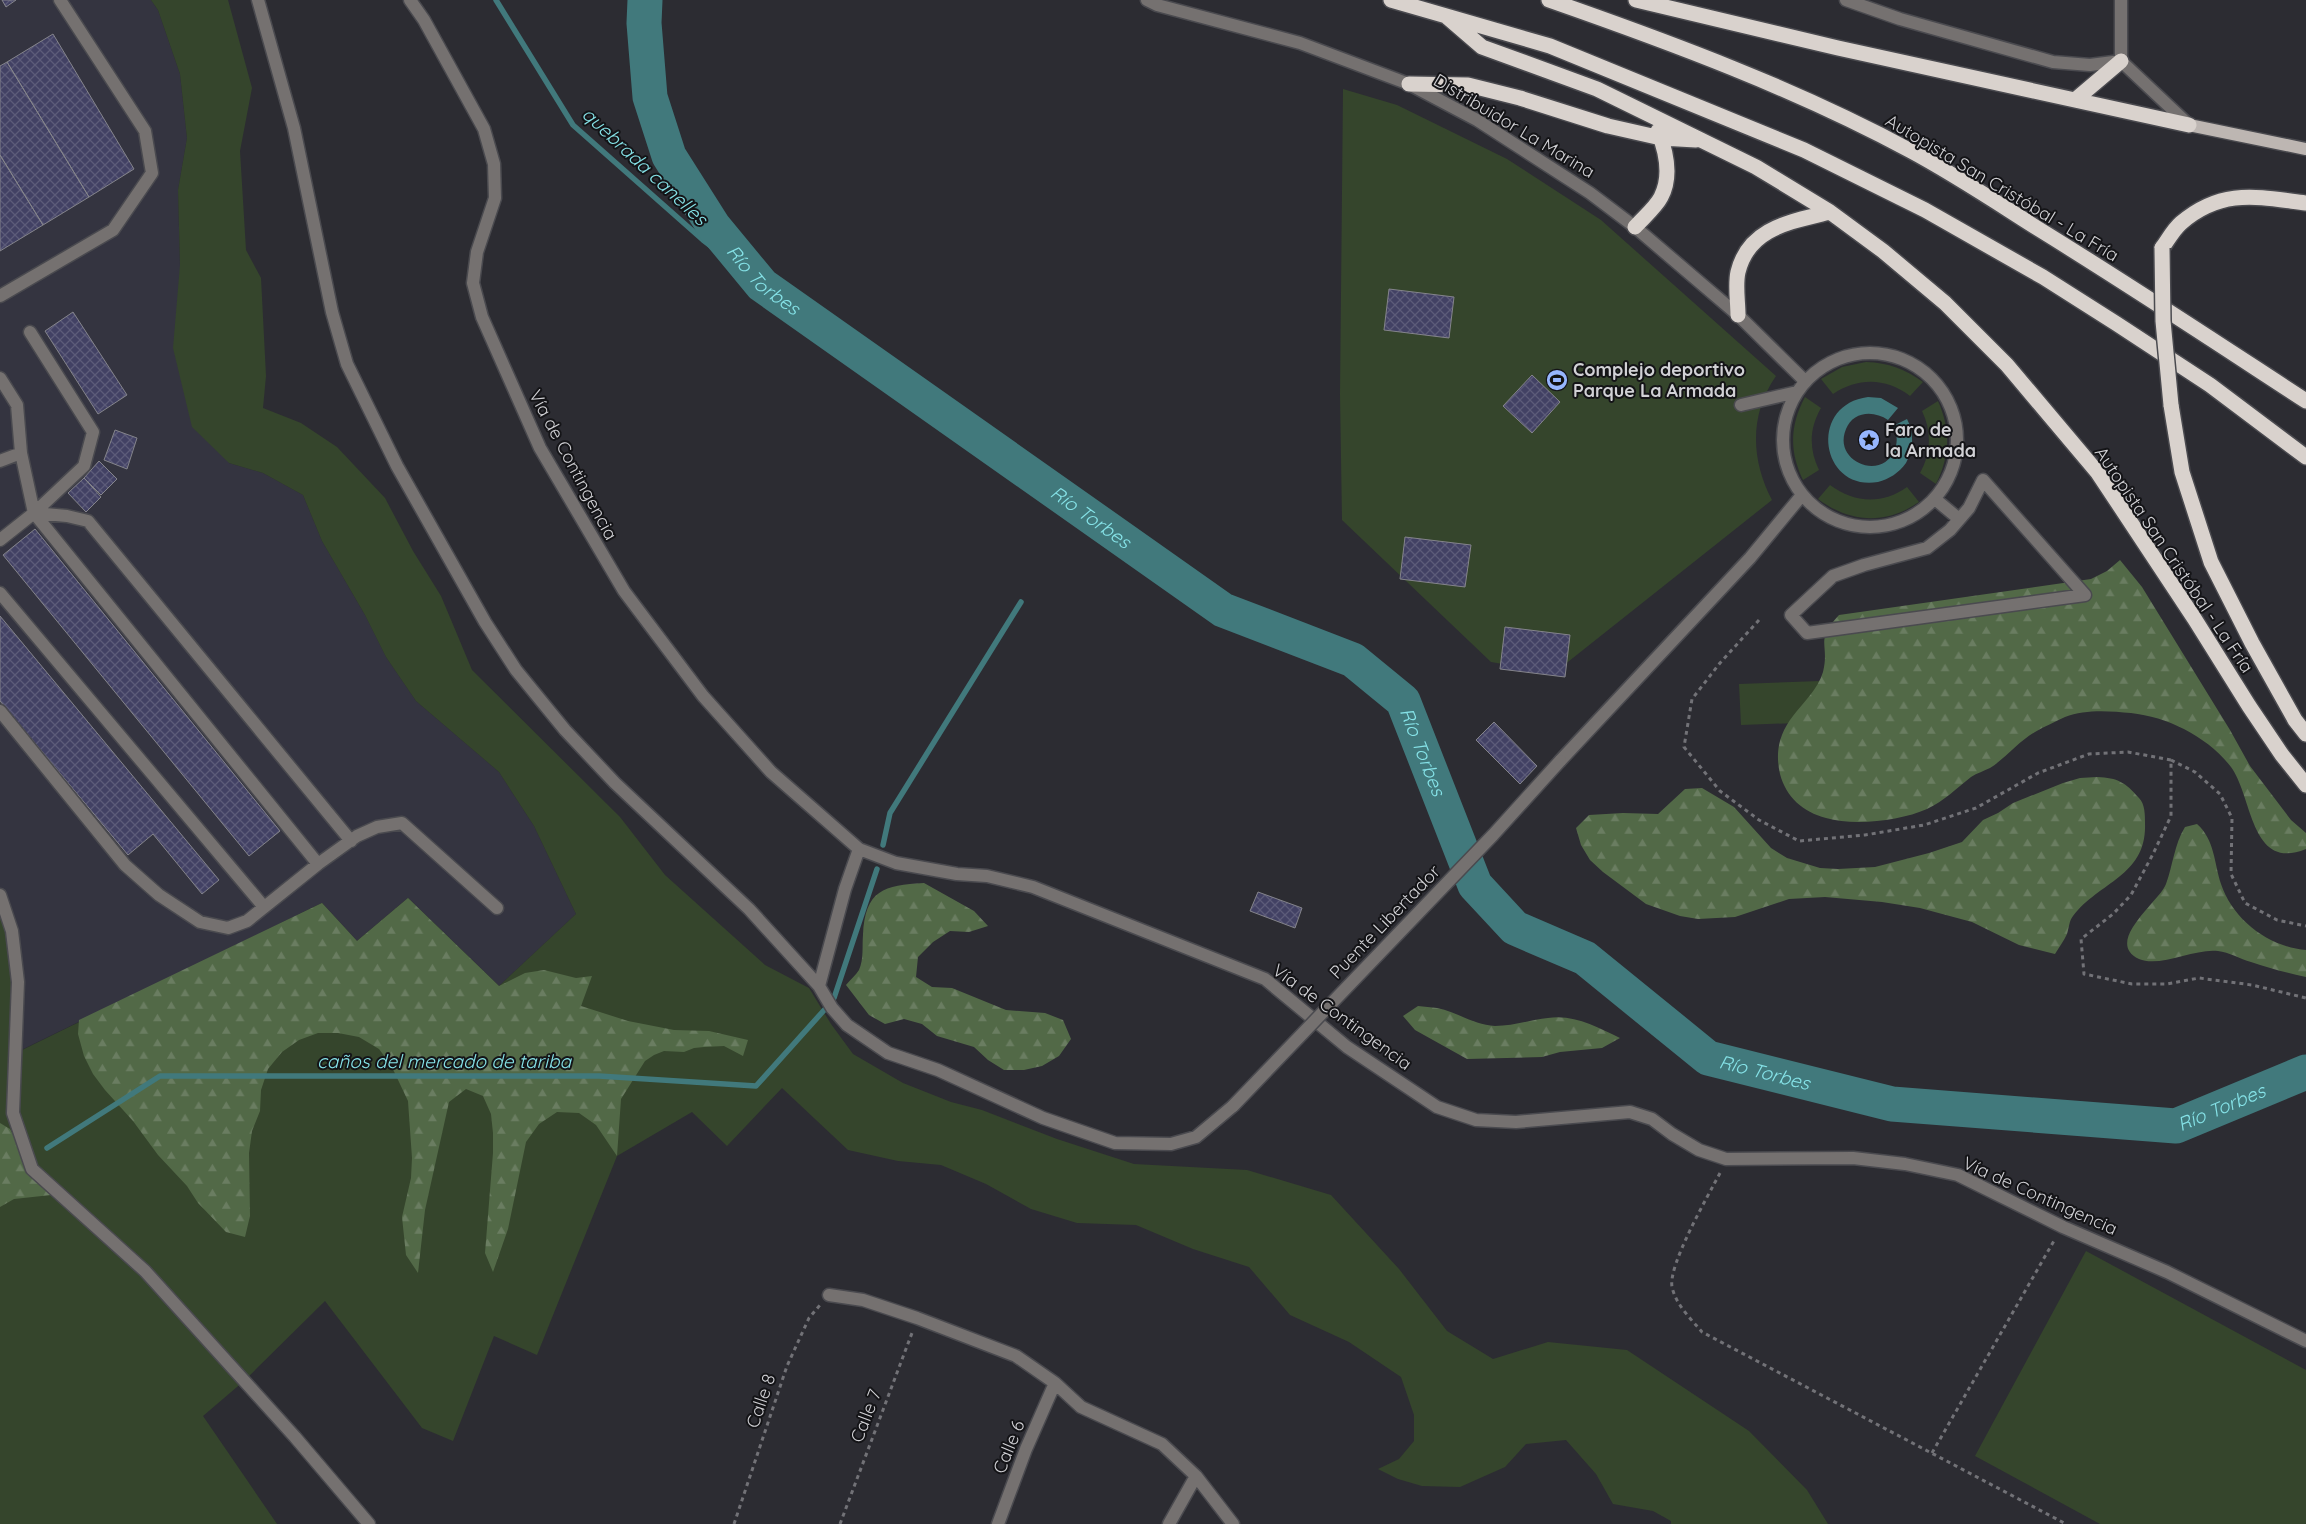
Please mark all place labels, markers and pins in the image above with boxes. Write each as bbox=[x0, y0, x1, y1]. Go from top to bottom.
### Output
place label: Complejo deportivo Parque La Armada bbox=[1573, 358, 1745, 402]
sports icon: Complejo deportivo Parque La Armada bbox=[1545, 368, 1569, 392]
place label: Faro de la Armada bbox=[1885, 418, 1976, 462]
place icon: Faro de la Armada bbox=[1857, 428, 1881, 452]

